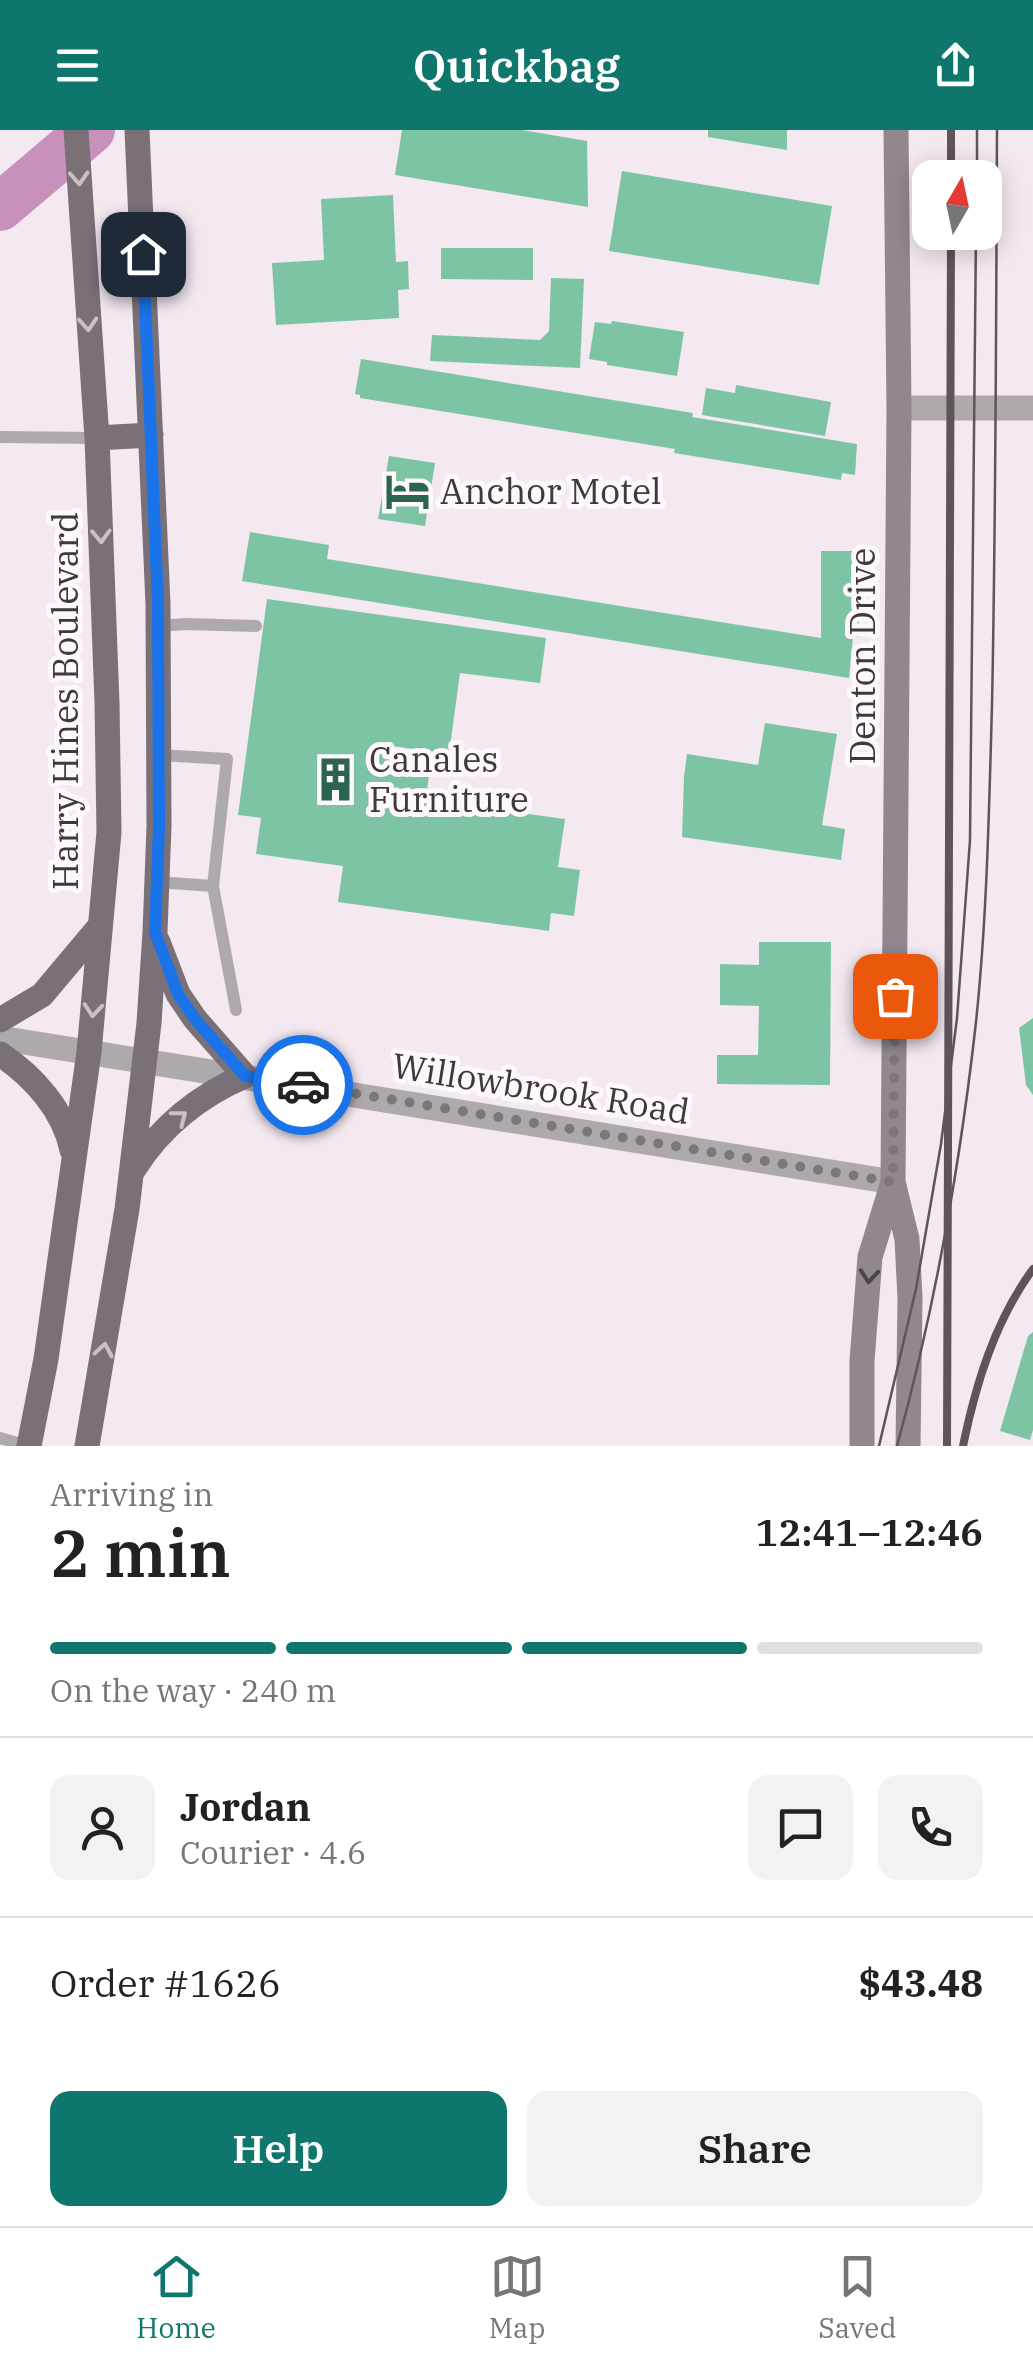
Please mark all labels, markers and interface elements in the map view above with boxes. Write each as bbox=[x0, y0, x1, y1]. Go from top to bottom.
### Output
text: Quickbag bbox=[413, 36, 620, 94]
icon: menu bbox=[50, 38, 105, 93]
icon: share bbox=[928, 38, 983, 93]
north arrow bbox=[912, 160, 1002, 250]
map controls bbox=[912, 160, 1002, 250]
one-way arrow bbox=[68, 171, 89, 187]
pin bbox=[101, 212, 186, 297]
icon: home bbox=[116, 227, 171, 282]
one-way arrow bbox=[77, 316, 99, 332]
hotel icon: Anchor Motel bbox=[383, 467, 431, 515]
place label: Anchor Motel bbox=[440, 468, 662, 514]
street label: Harry Hines Boulevard bbox=[42, 512, 88, 890]
one-way arrow bbox=[90, 528, 111, 544]
street label: Denton Drive bbox=[839, 548, 885, 764]
place label: Canales Furniture bbox=[369, 736, 529, 822]
building icon: Canales Furniture bbox=[312, 755, 360, 803]
pin bbox=[853, 954, 938, 1039]
icon: bag bbox=[868, 969, 923, 1024]
one-way arrow bbox=[83, 1002, 105, 1018]
courier bbox=[253, 1035, 353, 1135]
street label: Willowbrook Road bbox=[389, 1042, 693, 1134]
icon: car bbox=[276, 1058, 331, 1113]
one-way arrow bbox=[169, 1111, 187, 1129]
one-way arrow bbox=[858, 1268, 880, 1284]
one-way arrow bbox=[92, 1342, 113, 1359]
text: Arriving in bbox=[50, 1473, 213, 1515]
text: 12:41–12:46 bbox=[756, 1507, 983, 1556]
text: 2 min bbox=[50, 1510, 231, 1595]
text: On the way · 240 m bbox=[50, 1669, 336, 1711]
button: person bbox=[50, 1775, 155, 1880]
button: chat bbox=[748, 1775, 853, 1880]
button: phone bbox=[878, 1775, 983, 1880]
text: Jordan bbox=[180, 1782, 311, 1831]
text: Courier · 4.6 bbox=[180, 1831, 366, 1873]
text: Order #1626 bbox=[50, 1958, 281, 2007]
text: $43.48 bbox=[858, 1958, 983, 2007]
button: Help bbox=[50, 2091, 507, 2206]
button: Share bbox=[527, 2091, 983, 2206]
tab: Home bbox=[136, 2249, 216, 2346]
tab: Map bbox=[489, 2249, 546, 2346]
tab: Saved bbox=[818, 2249, 897, 2346]

